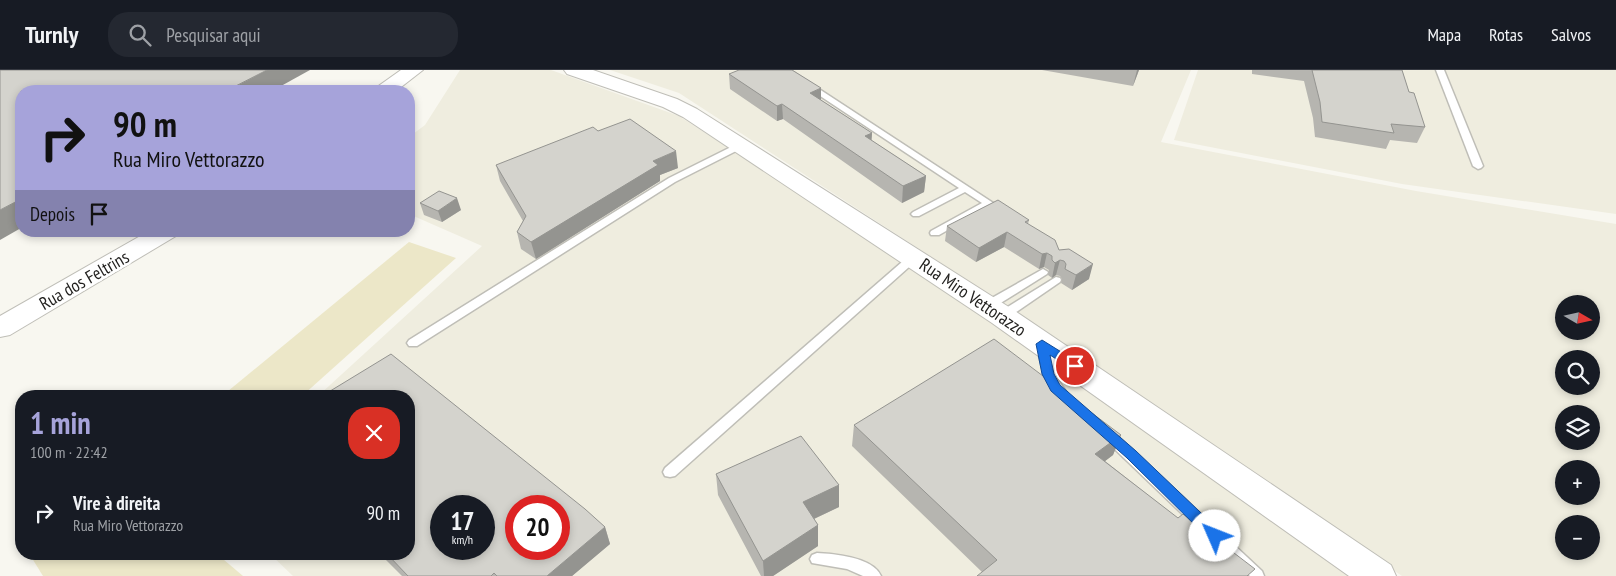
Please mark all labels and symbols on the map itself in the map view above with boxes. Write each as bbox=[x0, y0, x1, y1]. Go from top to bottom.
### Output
street label: Rua dos Feltrins bbox=[35, 245, 133, 315]
street label: Rua Miro Vettorazzo bbox=[915, 253, 1031, 341]
north arrow bbox=[1555, 295, 1600, 340]
pin bbox=[1054, 345, 1096, 387]
speed limit sign: 20 bbox=[505, 495, 570, 560]
position arrow bbox=[1188, 509, 1240, 561]

